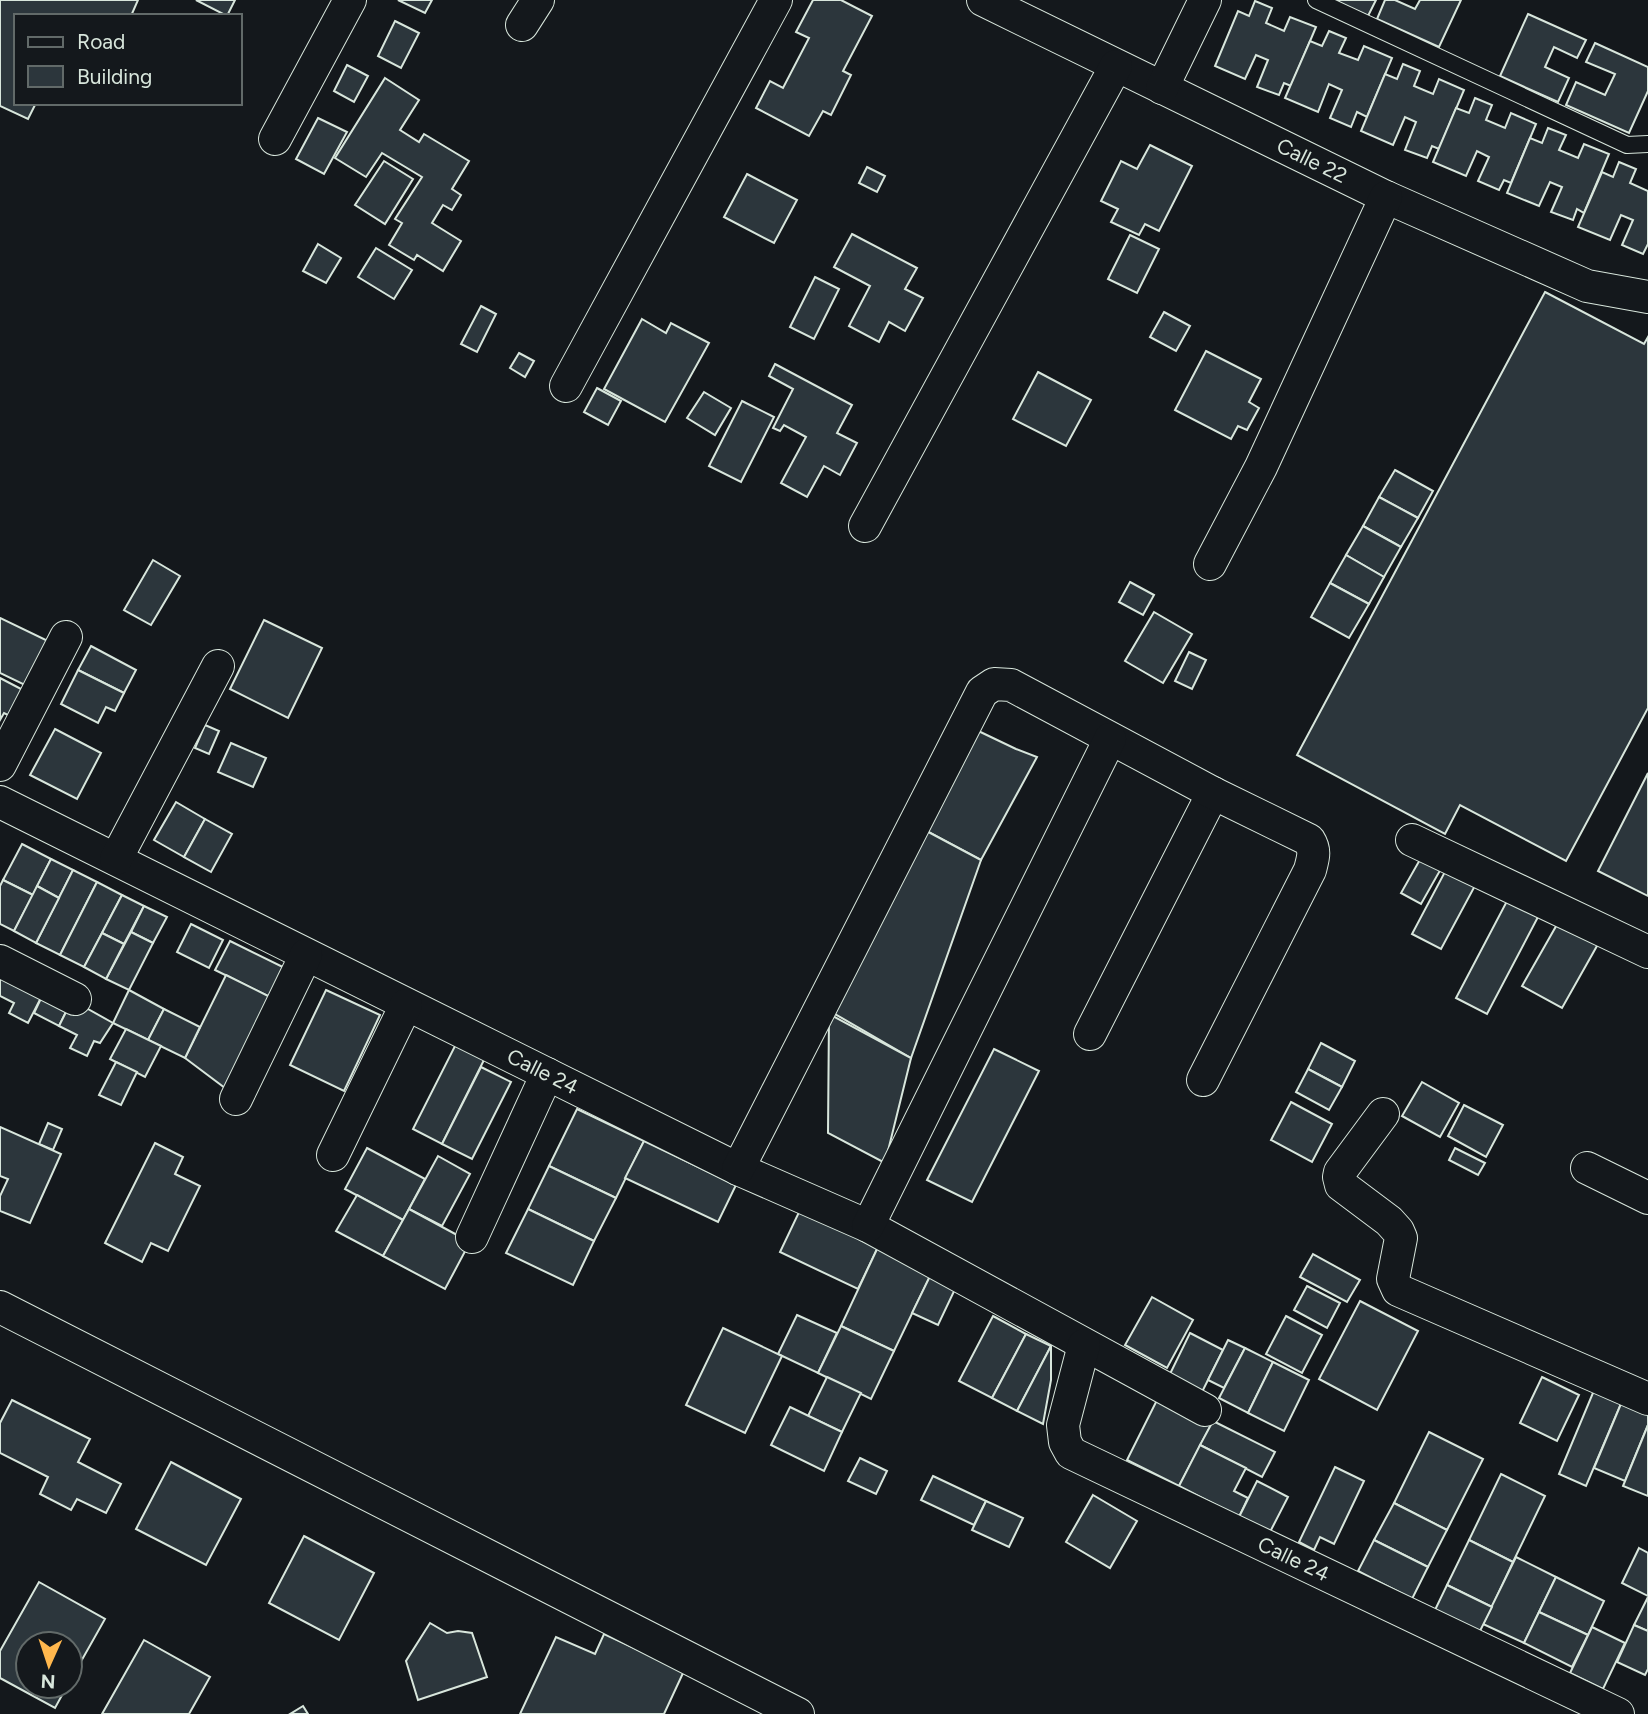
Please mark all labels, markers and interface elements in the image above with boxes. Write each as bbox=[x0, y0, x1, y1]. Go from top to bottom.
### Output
legend bbox=[14, 14, 242, 105]
text: Road bbox=[77, 29, 125, 54]
text: Building bbox=[77, 64, 152, 89]
street label: Calle 22 bbox=[1273, 133, 1351, 188]
street label: Calle 24 bbox=[503, 1043, 583, 1100]
street label: Calle 24 bbox=[1254, 1531, 1334, 1587]
north arrow bbox=[14, 1630, 84, 1700]
text: N bbox=[40, 1670, 56, 1693]

